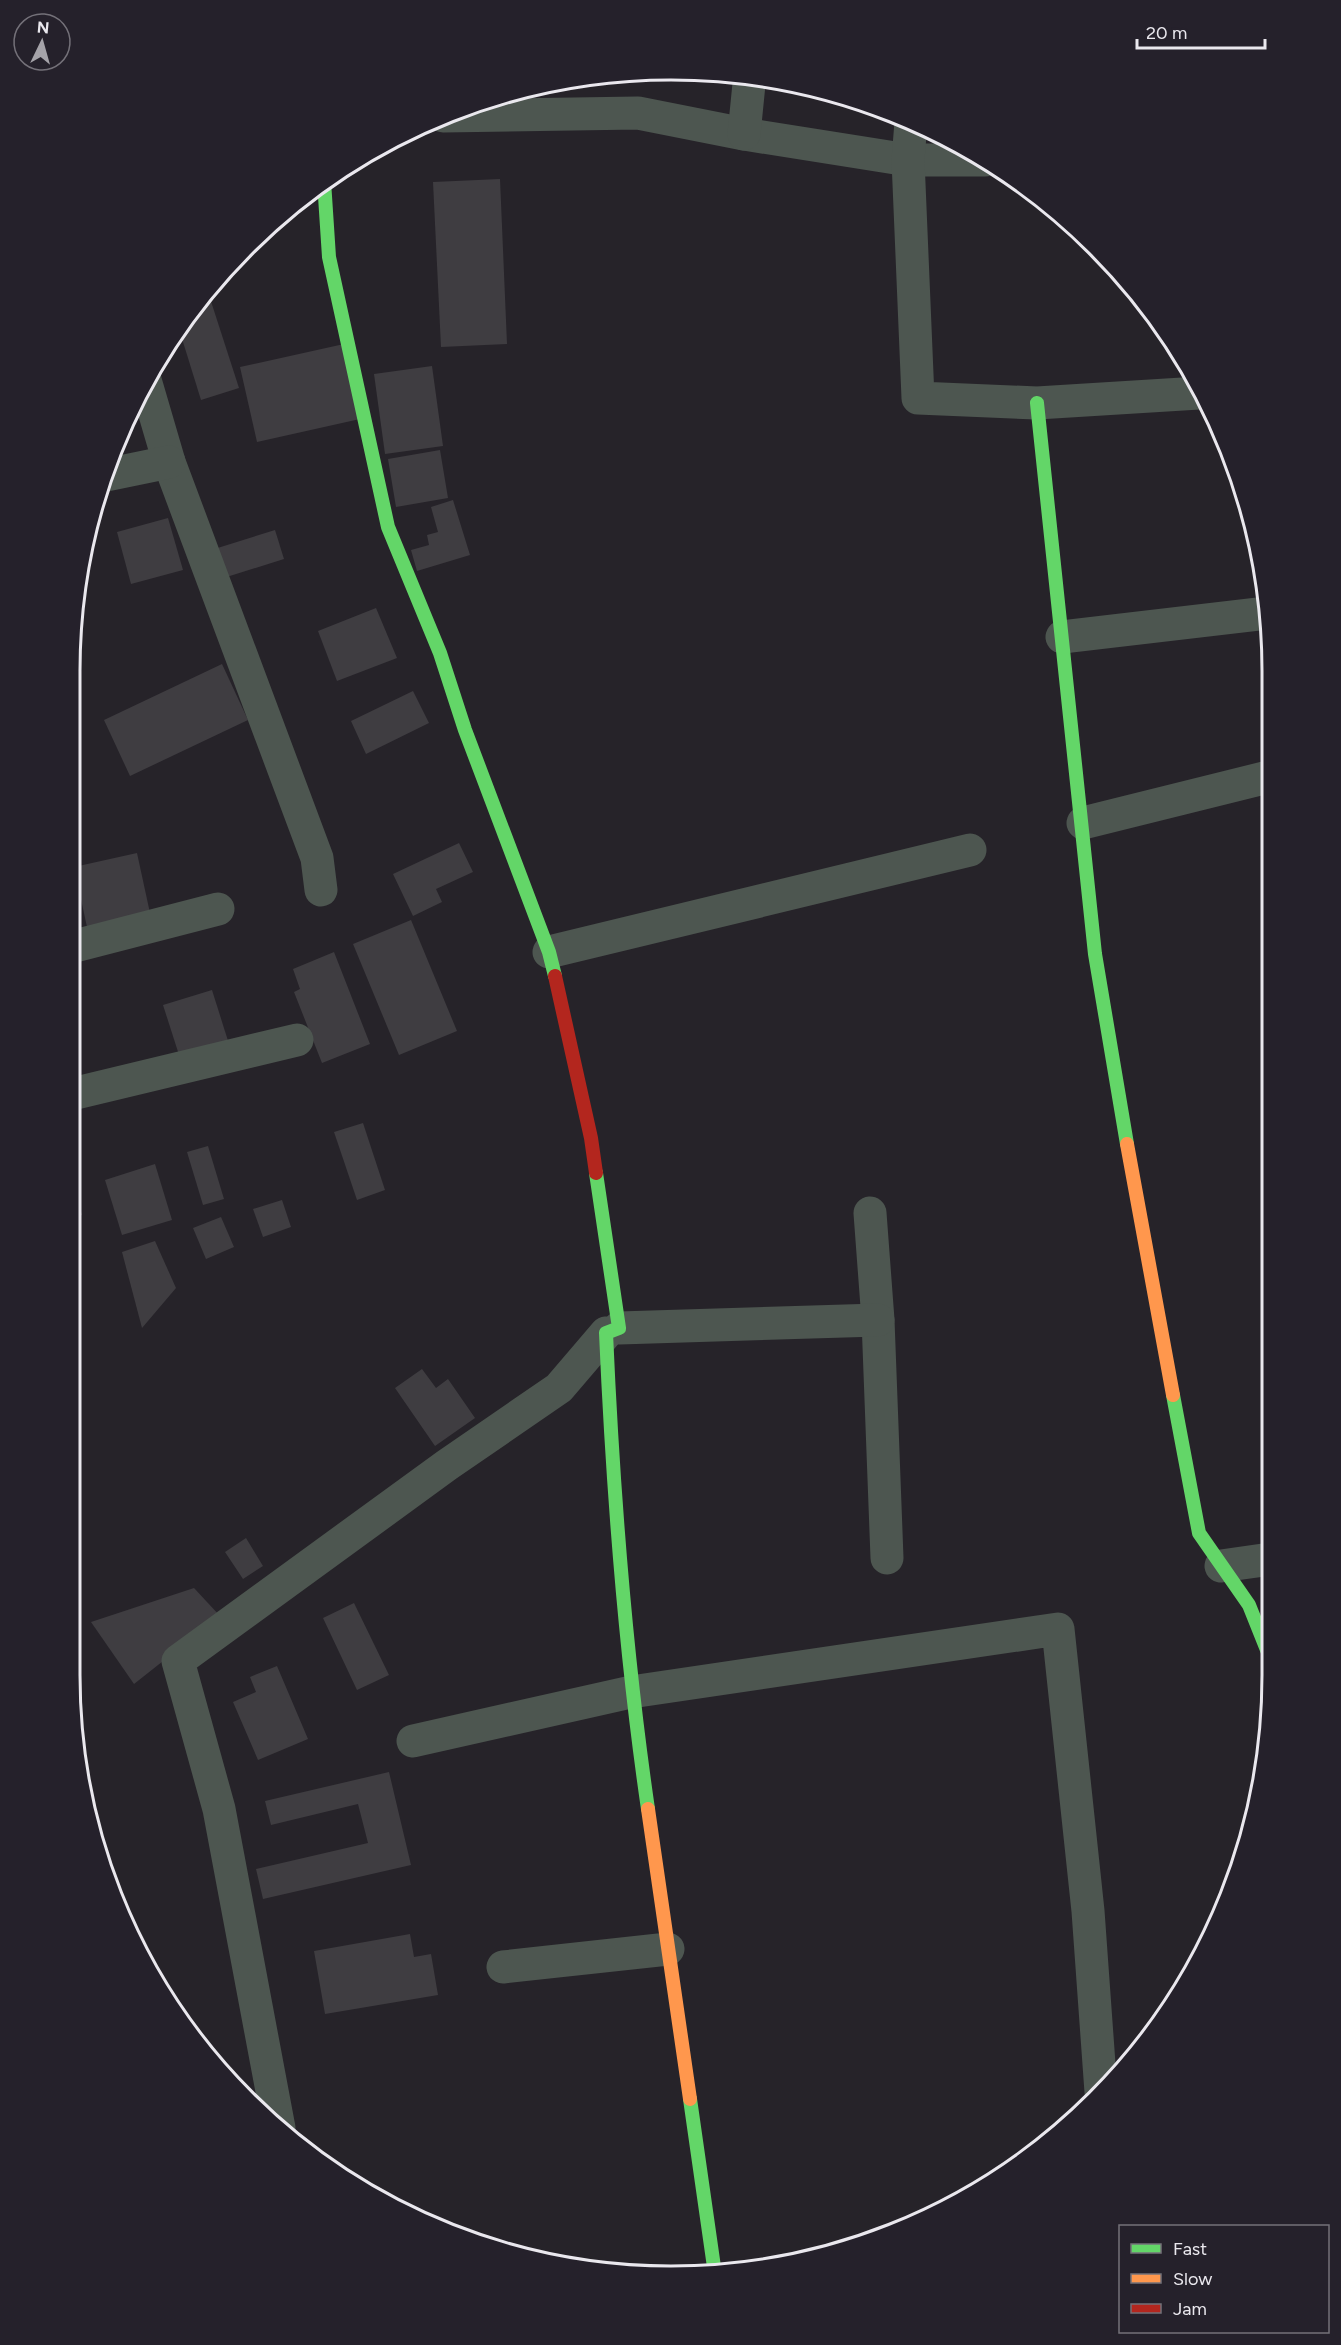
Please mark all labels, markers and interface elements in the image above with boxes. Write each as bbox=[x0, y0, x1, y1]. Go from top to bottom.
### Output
north arrow bbox=[12, 12, 72, 72]
scale bar bbox=[1137, 12, 1264, 50]
text: N bbox=[36, 18, 50, 38]
text: 20 m bbox=[1146, 22, 1187, 44]
legend bbox=[1119, 2225, 1329, 2333]
text: Fast bbox=[1173, 2238, 1207, 2260]
text: Slow bbox=[1173, 2268, 1212, 2290]
text: Jam bbox=[1173, 2298, 1207, 2320]

